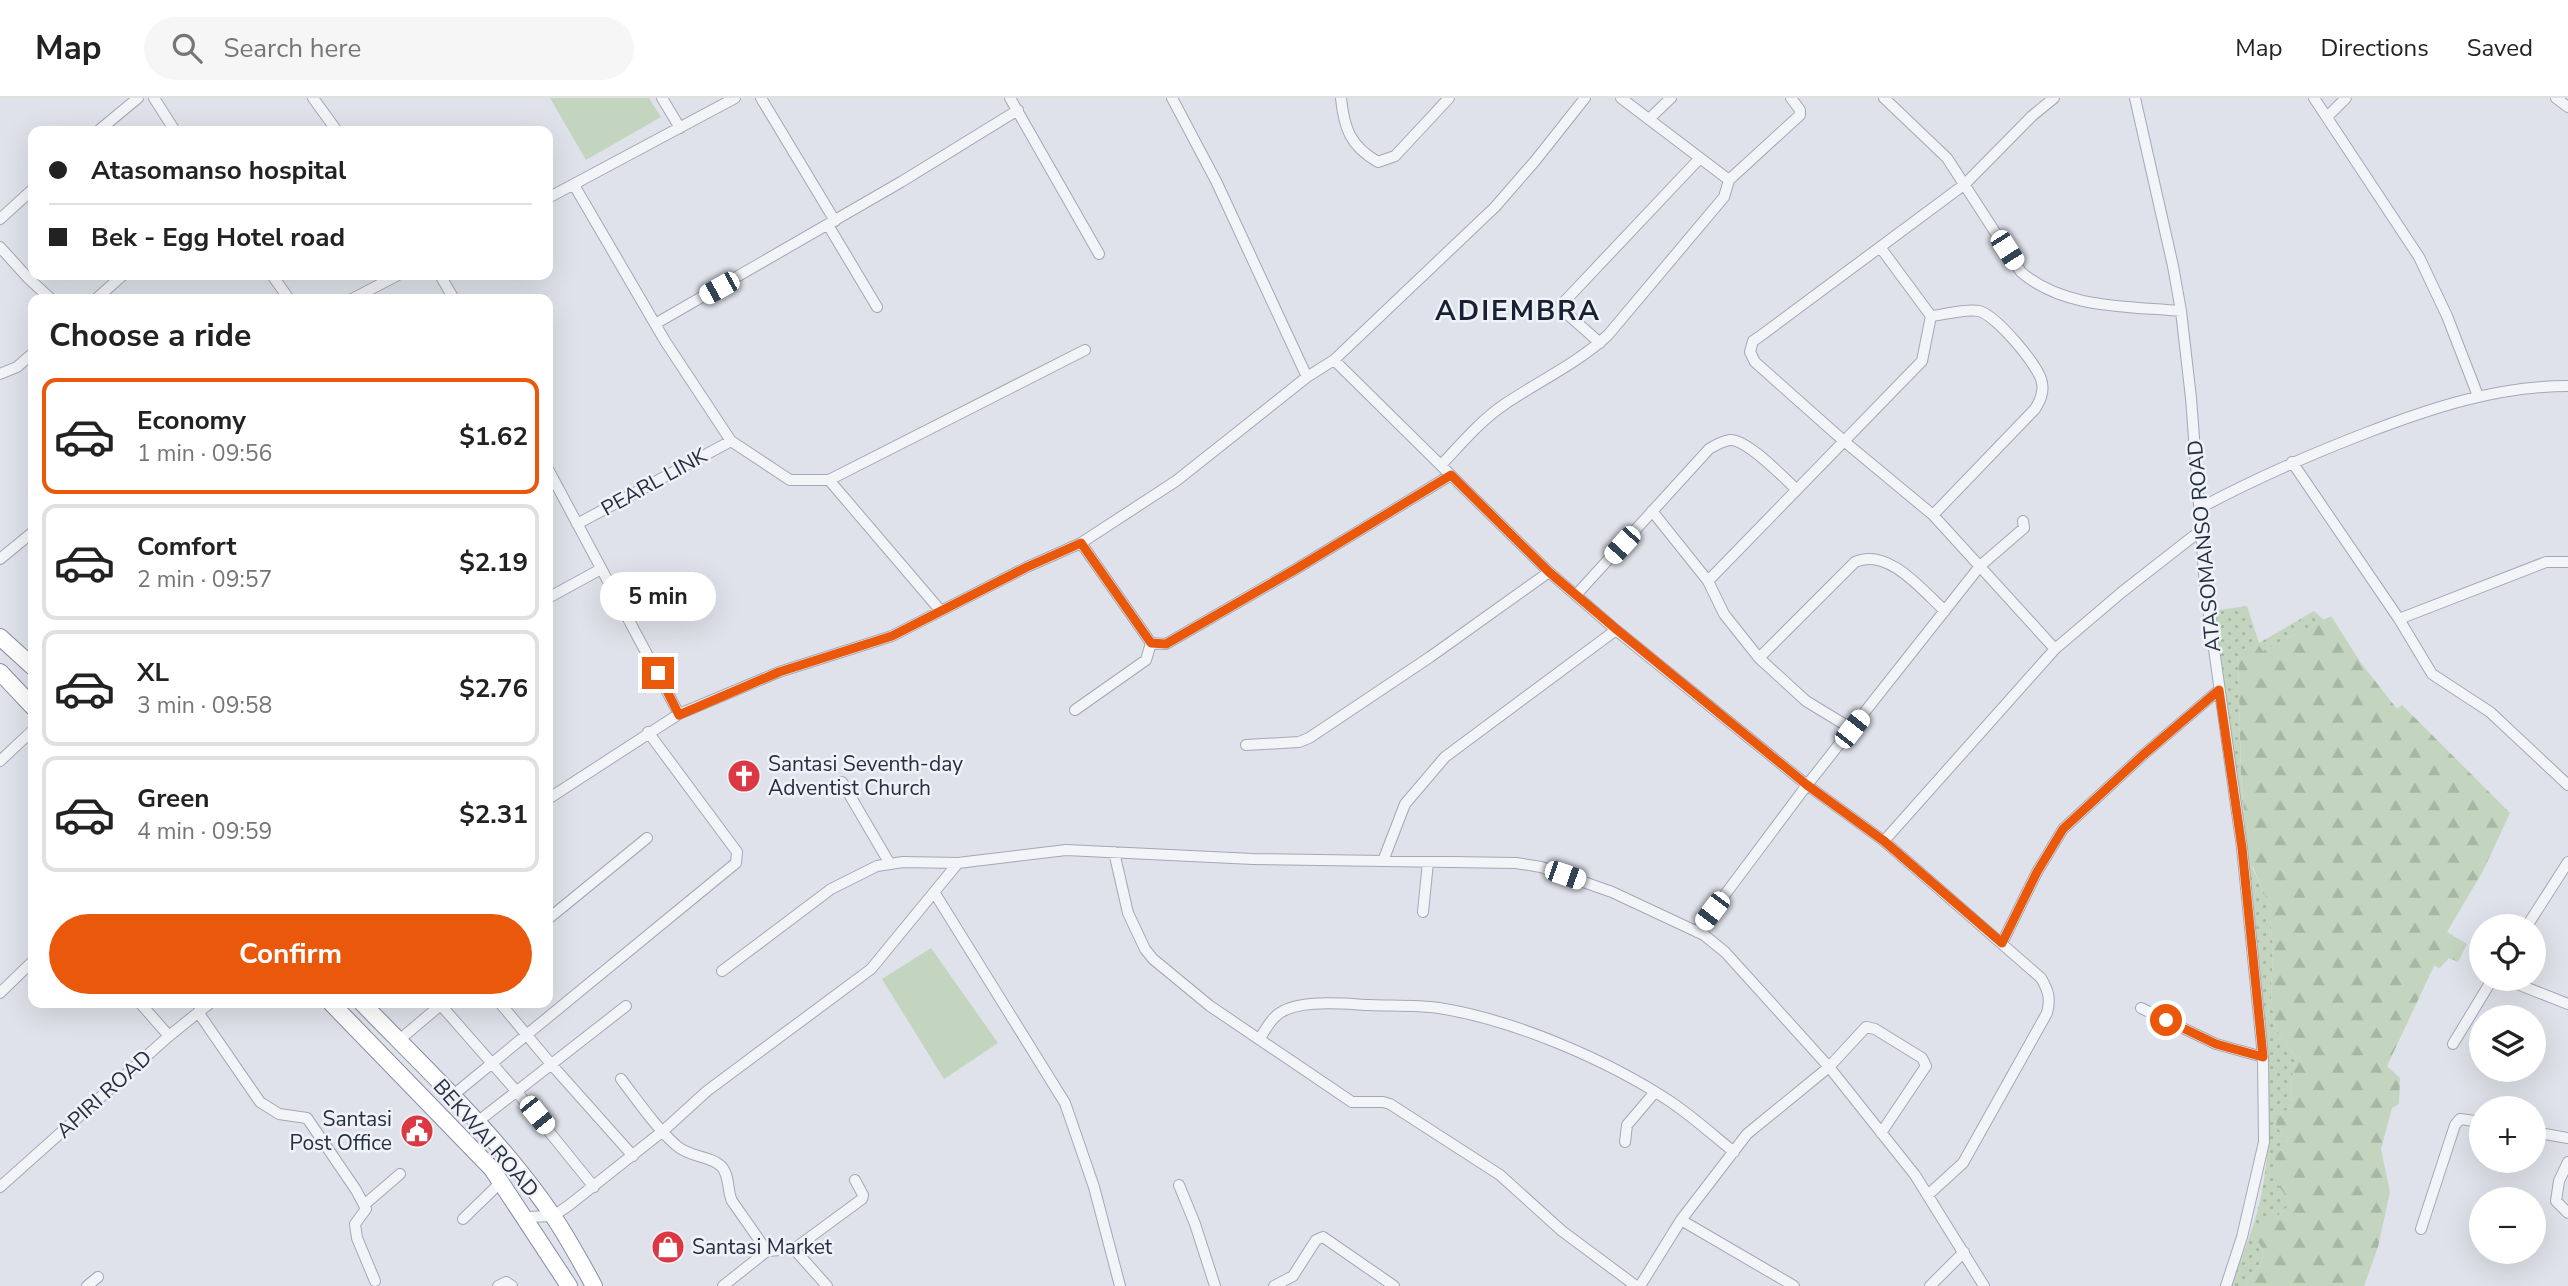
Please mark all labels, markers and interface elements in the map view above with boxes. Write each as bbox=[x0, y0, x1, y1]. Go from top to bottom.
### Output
search box bbox=[144, 17, 634, 80]
text: Map bbox=[35, 26, 102, 71]
icon: search bbox=[168, 29, 206, 67]
text: Search here bbox=[224, 31, 361, 66]
text: Map bbox=[2235, 32, 2282, 64]
text: Directions bbox=[2320, 32, 2429, 64]
text: Saved bbox=[2467, 32, 2533, 64]
text: Atasomanso hospital bbox=[91, 153, 346, 188]
text: Bek - Egg Hotel road bbox=[91, 220, 345, 255]
car bbox=[1987, 227, 2028, 273]
car bbox=[696, 269, 743, 307]
district label: ADIEMBRA bbox=[1435, 292, 1601, 330]
text: Choose a ride bbox=[49, 314, 251, 357]
text: Economy bbox=[137, 403, 246, 438]
icon: car bbox=[53, 405, 116, 468]
text: $1.62 bbox=[459, 419, 528, 454]
text: 1 min · 09:56 bbox=[137, 438, 272, 469]
street label: ATASOMANSO ROAD bbox=[2181, 439, 2227, 653]
street label: PEARL LINK bbox=[596, 441, 713, 523]
car bbox=[1601, 522, 1644, 568]
text: Comfort bbox=[137, 529, 237, 564]
icon: car bbox=[53, 531, 116, 594]
text: $2.19 bbox=[459, 545, 528, 580]
text: 2 min · 09:57 bbox=[137, 564, 272, 595]
callout: 5 min bbox=[600, 572, 716, 620]
text: 5 min bbox=[628, 581, 688, 612]
text: XL bbox=[137, 655, 169, 690]
icon: car bbox=[53, 657, 116, 720]
route end bbox=[642, 657, 674, 689]
text: $2.76 bbox=[459, 671, 528, 706]
text: 3 min · 09:58 bbox=[137, 690, 272, 721]
car bbox=[1831, 706, 1874, 752]
place label: Santasi Seventh-day Adventist Church bbox=[768, 750, 963, 802]
church icon: Santasi Seventh-day Adventist Church bbox=[725, 757, 763, 795]
text: Green bbox=[137, 781, 210, 816]
icon: car bbox=[53, 783, 116, 846]
text: $2.31 bbox=[459, 797, 528, 832]
text: 4 min · 09:59 bbox=[137, 816, 272, 847]
car bbox=[1542, 858, 1589, 892]
car bbox=[1691, 888, 1734, 934]
button: Confirm bbox=[49, 914, 532, 994]
map controls bbox=[2469, 914, 2546, 1264]
button: locate bbox=[2469, 914, 2546, 991]
route start bbox=[2150, 1004, 2182, 1036]
button: layers bbox=[2469, 1005, 2546, 1082]
street label: APIRI ROAD bbox=[50, 1044, 158, 1144]
street label: BEKWAI ROAD bbox=[427, 1073, 545, 1203]
car bbox=[516, 1092, 559, 1138]
button: + bbox=[2469, 1096, 2546, 1173]
place label: Santasi Post Office bbox=[290, 1105, 392, 1157]
public building icon: Santasi Post Office bbox=[398, 1112, 436, 1150]
button: − bbox=[2469, 1187, 2546, 1264]
shop icon: Santasi Market bbox=[649, 1228, 687, 1266]
place label: Santasi Market bbox=[692, 1233, 833, 1261]

